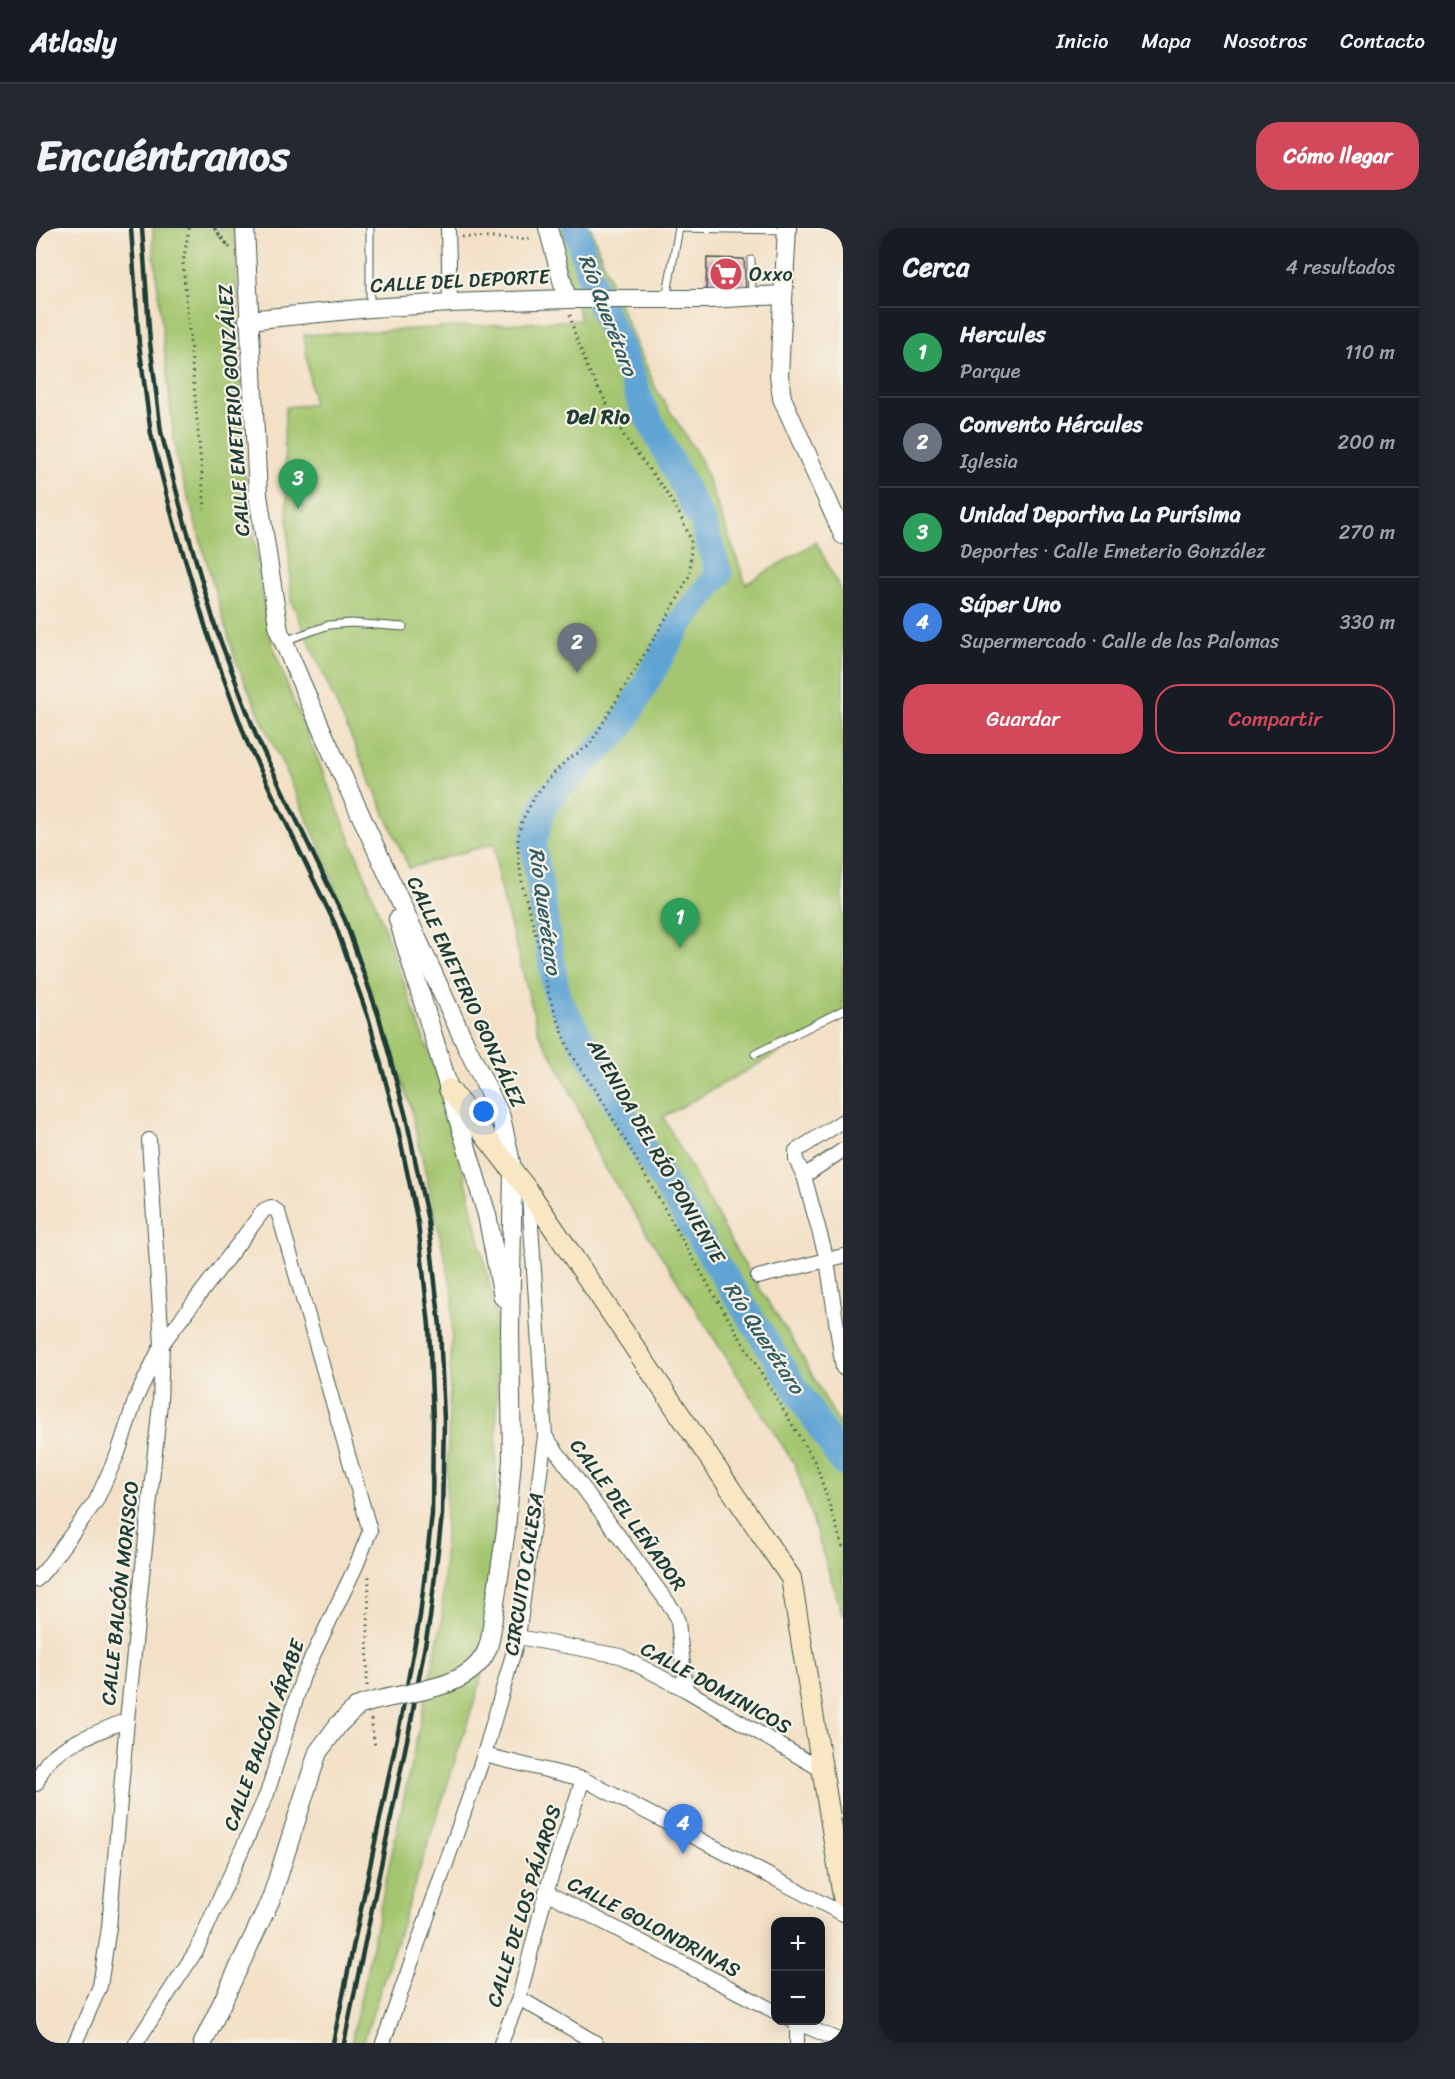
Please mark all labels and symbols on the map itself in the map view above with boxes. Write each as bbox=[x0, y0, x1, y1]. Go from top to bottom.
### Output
water label: Río Querétaro bbox=[567, 248, 649, 383]
supermarket icon: Oxxo bbox=[708, 256, 744, 292]
place label: Oxxo bbox=[749, 257, 793, 292]
street label: CALLE DEL DEPORTE bbox=[370, 259, 552, 303]
street label: CALLE EMETERIO GONZÁLEZ bbox=[208, 282, 260, 537]
district label: Del Rio bbox=[566, 398, 630, 436]
pin: 3 bbox=[278, 460, 318, 509]
pin: 2 bbox=[558, 624, 596, 673]
water label: Río Querétaro bbox=[517, 845, 573, 978]
street label: CALLE EMETERIO GONZÁLEZ bbox=[397, 870, 535, 1114]
pin: 1 bbox=[660, 898, 700, 948]
street label: AVENIDA DEL RÍO PONIENTE bbox=[577, 1031, 736, 1272]
your location bbox=[469, 1097, 498, 1126]
water label: Río Querétaro bbox=[713, 1274, 816, 1403]
street label: CALLE DEL LEÑADOR bbox=[560, 1431, 696, 1599]
street label: CALLE BALCÓN MORISCO bbox=[91, 1479, 149, 1707]
street label: CIRCUITO CALESA bbox=[494, 1490, 554, 1658]
street label: CALLE DOMINICOS bbox=[634, 1632, 799, 1744]
street label: CALLE BALCÓN ÁRABE bbox=[213, 1633, 316, 1836]
street label: CALLE DE LOS PÁJAROS bbox=[477, 1800, 572, 2012]
pin: 4 bbox=[664, 1804, 702, 1854]
street label: CALLE GOLONDRINAS bbox=[561, 1866, 747, 1988]

